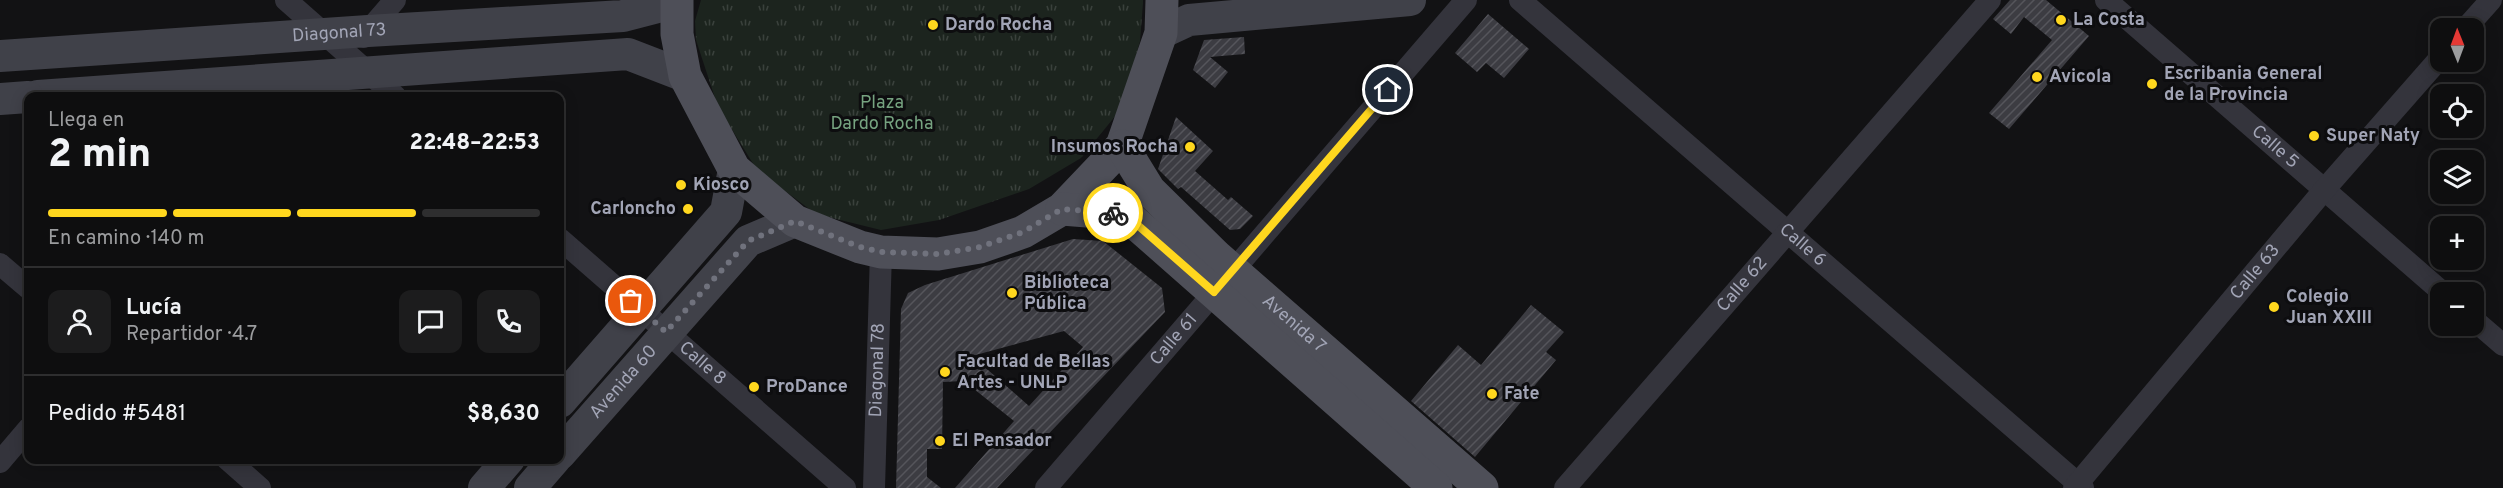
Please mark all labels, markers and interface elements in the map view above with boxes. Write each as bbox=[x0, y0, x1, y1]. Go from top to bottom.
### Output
place label: La Costa bbox=[2073, 9, 2145, 32]
marker: La Costa bbox=[2054, 13, 2068, 27]
place label: Dardo Rocha bbox=[945, 14, 1052, 37]
street label: Diagonal 73 bbox=[291, 18, 387, 48]
marker: Dardo Rocha bbox=[926, 18, 940, 32]
north arrow bbox=[2430, 18, 2484, 72]
map controls bbox=[2430, 18, 2484, 336]
place label: Escribania General de la Provincia bbox=[2164, 63, 2322, 107]
pin bbox=[1362, 64, 1413, 115]
place label: Avicola bbox=[2049, 66, 2111, 89]
marker: Avicola bbox=[2030, 70, 2044, 84]
icon: home bbox=[1371, 73, 1404, 106]
marker: Escribania General de la Provincia bbox=[2145, 77, 2159, 91]
button: locate bbox=[2430, 84, 2484, 138]
park label: Plaza Dardo Rocha bbox=[830, 92, 934, 136]
text: Llega en bbox=[48, 108, 124, 134]
street label: Calle 5 bbox=[2247, 120, 2304, 174]
place label: Super Naty bbox=[2326, 125, 2420, 148]
marker: Super Naty bbox=[2307, 129, 2321, 143]
text: 22:48–22:53 bbox=[410, 130, 540, 157]
text: 2 min bbox=[48, 132, 151, 181]
place label: Insumos Rocha bbox=[1051, 136, 1178, 159]
marker: Insumos Rocha bbox=[1183, 140, 1197, 154]
button: layers bbox=[2430, 150, 2484, 204]
place label: Kiosco bbox=[693, 174, 749, 197]
marker: Kiosco bbox=[674, 178, 688, 192]
courier bbox=[1083, 183, 1143, 243]
icon: bike bbox=[1097, 197, 1130, 230]
place label: Carloncho bbox=[590, 198, 676, 221]
marker: Carloncho bbox=[681, 202, 695, 216]
button: + bbox=[2430, 216, 2484, 270]
street label: Calle 6 bbox=[1774, 218, 1831, 272]
text: En camino · 140 m bbox=[48, 226, 205, 252]
street label: Calle 63 bbox=[2225, 239, 2285, 305]
street label: Calle 62 bbox=[1712, 252, 1773, 317]
place label: Biblioteca Pública bbox=[1024, 272, 1109, 316]
pin bbox=[605, 275, 656, 326]
button: − bbox=[2430, 282, 2484, 336]
icon: bag bbox=[614, 284, 647, 317]
marker: Biblioteca Pública bbox=[1005, 286, 1019, 300]
place label: Colegio Juan XXIII bbox=[2286, 286, 2372, 330]
button: person bbox=[48, 290, 111, 353]
button: chat bbox=[399, 290, 462, 353]
button: phone bbox=[477, 290, 540, 353]
street label: Avenida 7 bbox=[1257, 290, 1331, 358]
text: Lucía bbox=[126, 295, 182, 322]
marker: Colegio Juan XXIII bbox=[2267, 300, 2281, 314]
street label: Calle 61 bbox=[1145, 308, 1203, 370]
text: Repartidor · 4.7 bbox=[126, 322, 257, 348]
street label: Diagonal 78 bbox=[865, 323, 890, 418]
street label: Calle 8 bbox=[674, 336, 731, 390]
street label: Avenida 60 bbox=[585, 340, 662, 424]
place label: Facultad de Bellas Artes - UNLP bbox=[957, 351, 1110, 395]
marker: Facultad de Bellas Artes - UNLP bbox=[938, 365, 952, 379]
place label: ProDance bbox=[766, 376, 848, 399]
marker: ProDance bbox=[747, 380, 761, 394]
place label: Fate bbox=[1504, 383, 1540, 406]
marker: Fate bbox=[1485, 387, 1499, 401]
text: Pedido #5481 bbox=[48, 401, 186, 428]
text: $8,630 bbox=[467, 401, 540, 428]
place label: El Pensador bbox=[952, 430, 1052, 453]
marker: El Pensador bbox=[933, 434, 947, 448]

